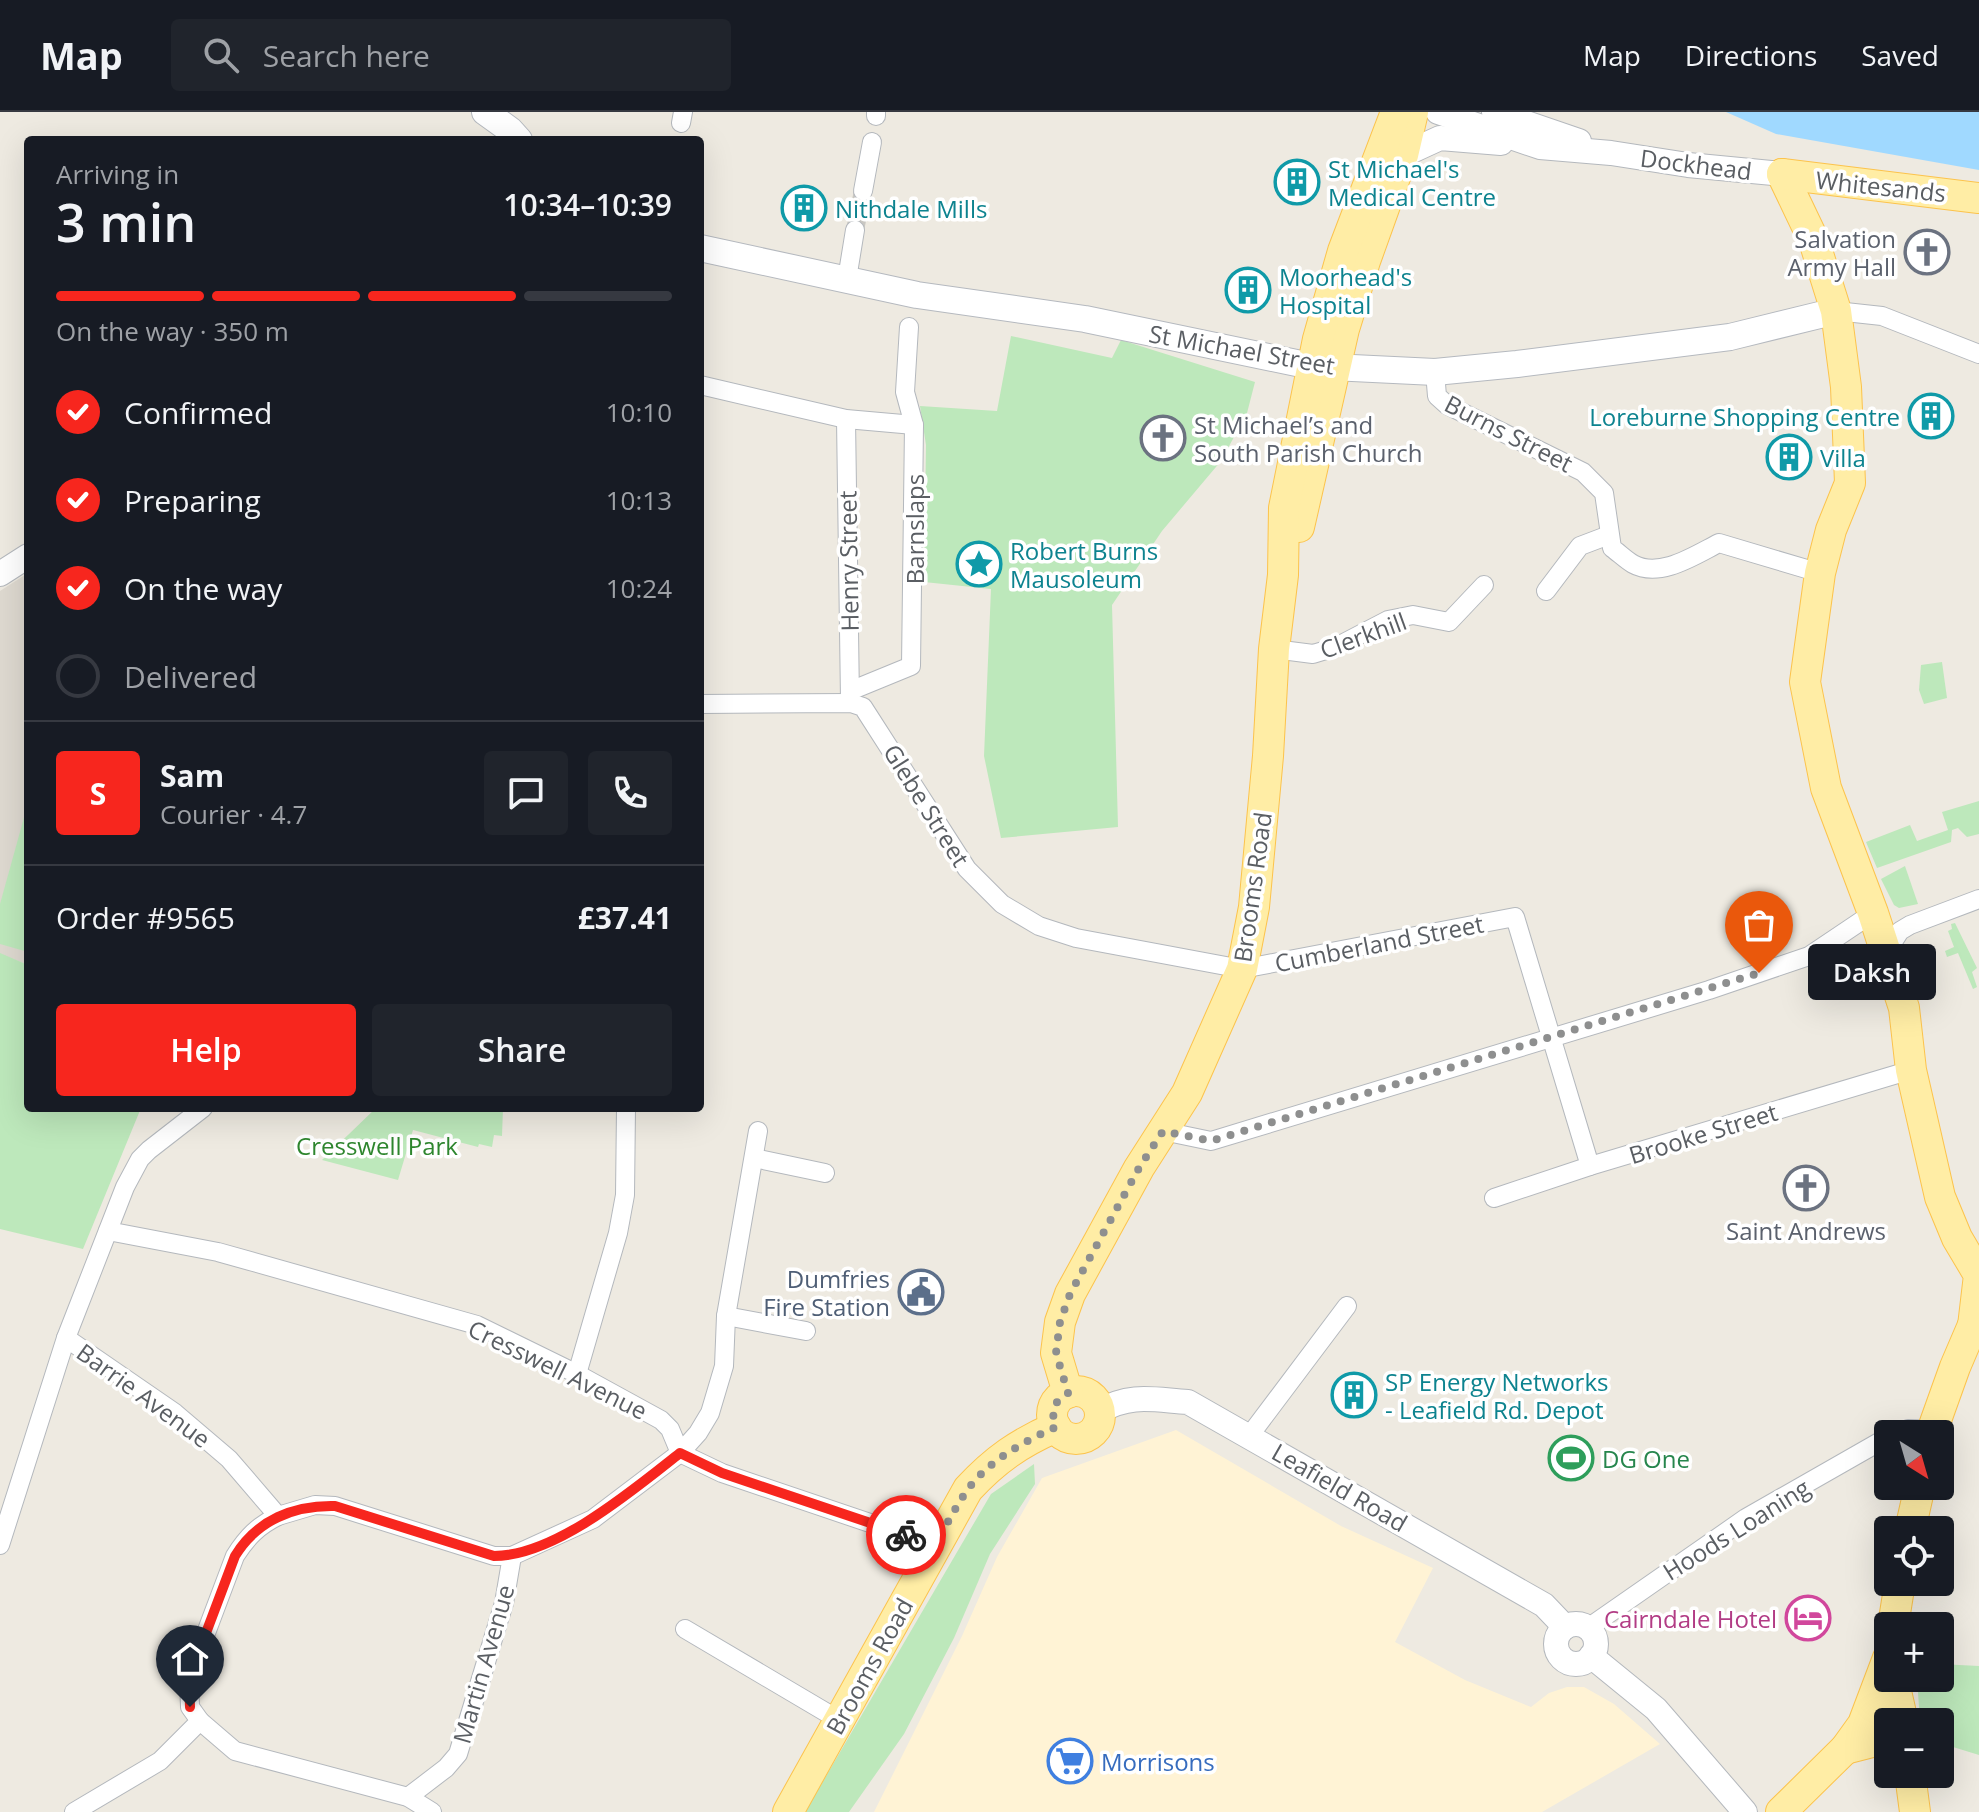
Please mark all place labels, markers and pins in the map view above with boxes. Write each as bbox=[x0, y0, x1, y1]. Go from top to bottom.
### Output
place label: St Michael's Medical Centre bbox=[1328, 152, 1496, 213]
building icon: St Michael's Medical Centre bbox=[1273, 158, 1321, 206]
building icon: Nithdale Mills bbox=[780, 184, 828, 232]
place label: Nithdale Mills bbox=[835, 192, 987, 225]
place label: Salvation Army Hall bbox=[1787, 222, 1896, 283]
church icon: Salvation Army Hall bbox=[1903, 228, 1951, 276]
place label: Moorhead's Hospital bbox=[1279, 260, 1412, 321]
building icon: Moorhead's Hospital bbox=[1224, 266, 1272, 314]
building icon: Loreburne Shopping Centre bbox=[1907, 392, 1955, 440]
place label: Loreburne Shopping Centre bbox=[1589, 400, 1900, 433]
place label: St Michael’s and South Parish Church bbox=[1194, 408, 1422, 469]
church icon: St Michael’s and South Parish Church bbox=[1139, 414, 1187, 462]
building icon: Villa bbox=[1765, 433, 1813, 481]
place label: Villa bbox=[1820, 441, 1866, 474]
place label: Robert Burns Mausoleum bbox=[1010, 534, 1158, 595]
place icon: Robert Burns Mausoleum bbox=[955, 540, 1003, 588]
pin bbox=[1725, 891, 1793, 973]
callout: Daksh bbox=[1807, 945, 1935, 1001]
church icon: Saint Andrews bbox=[1782, 1164, 1830, 1212]
place label: Saint Andrews bbox=[1726, 1214, 1886, 1247]
place label: Dumfries Fire Station bbox=[763, 1262, 890, 1323]
public building icon: Dumfries Fire Station bbox=[897, 1268, 945, 1316]
place label: SP Energy Networks - Leafield Rd. Depot bbox=[1385, 1365, 1608, 1426]
building icon: SP Energy Networks - Leafield Rd. Depot bbox=[1330, 1371, 1378, 1419]
sports icon: DG One bbox=[1547, 1434, 1595, 1482]
place label: DG One bbox=[1602, 1442, 1690, 1475]
hotel icon: Cairndale Hotel bbox=[1784, 1594, 1832, 1642]
place label: Cairndale Hotel bbox=[1604, 1602, 1777, 1635]
pin bbox=[156, 1625, 224, 1707]
supermarket icon: Morrisons bbox=[1046, 1737, 1094, 1785]
place label: Morrisons bbox=[1101, 1745, 1215, 1778]

